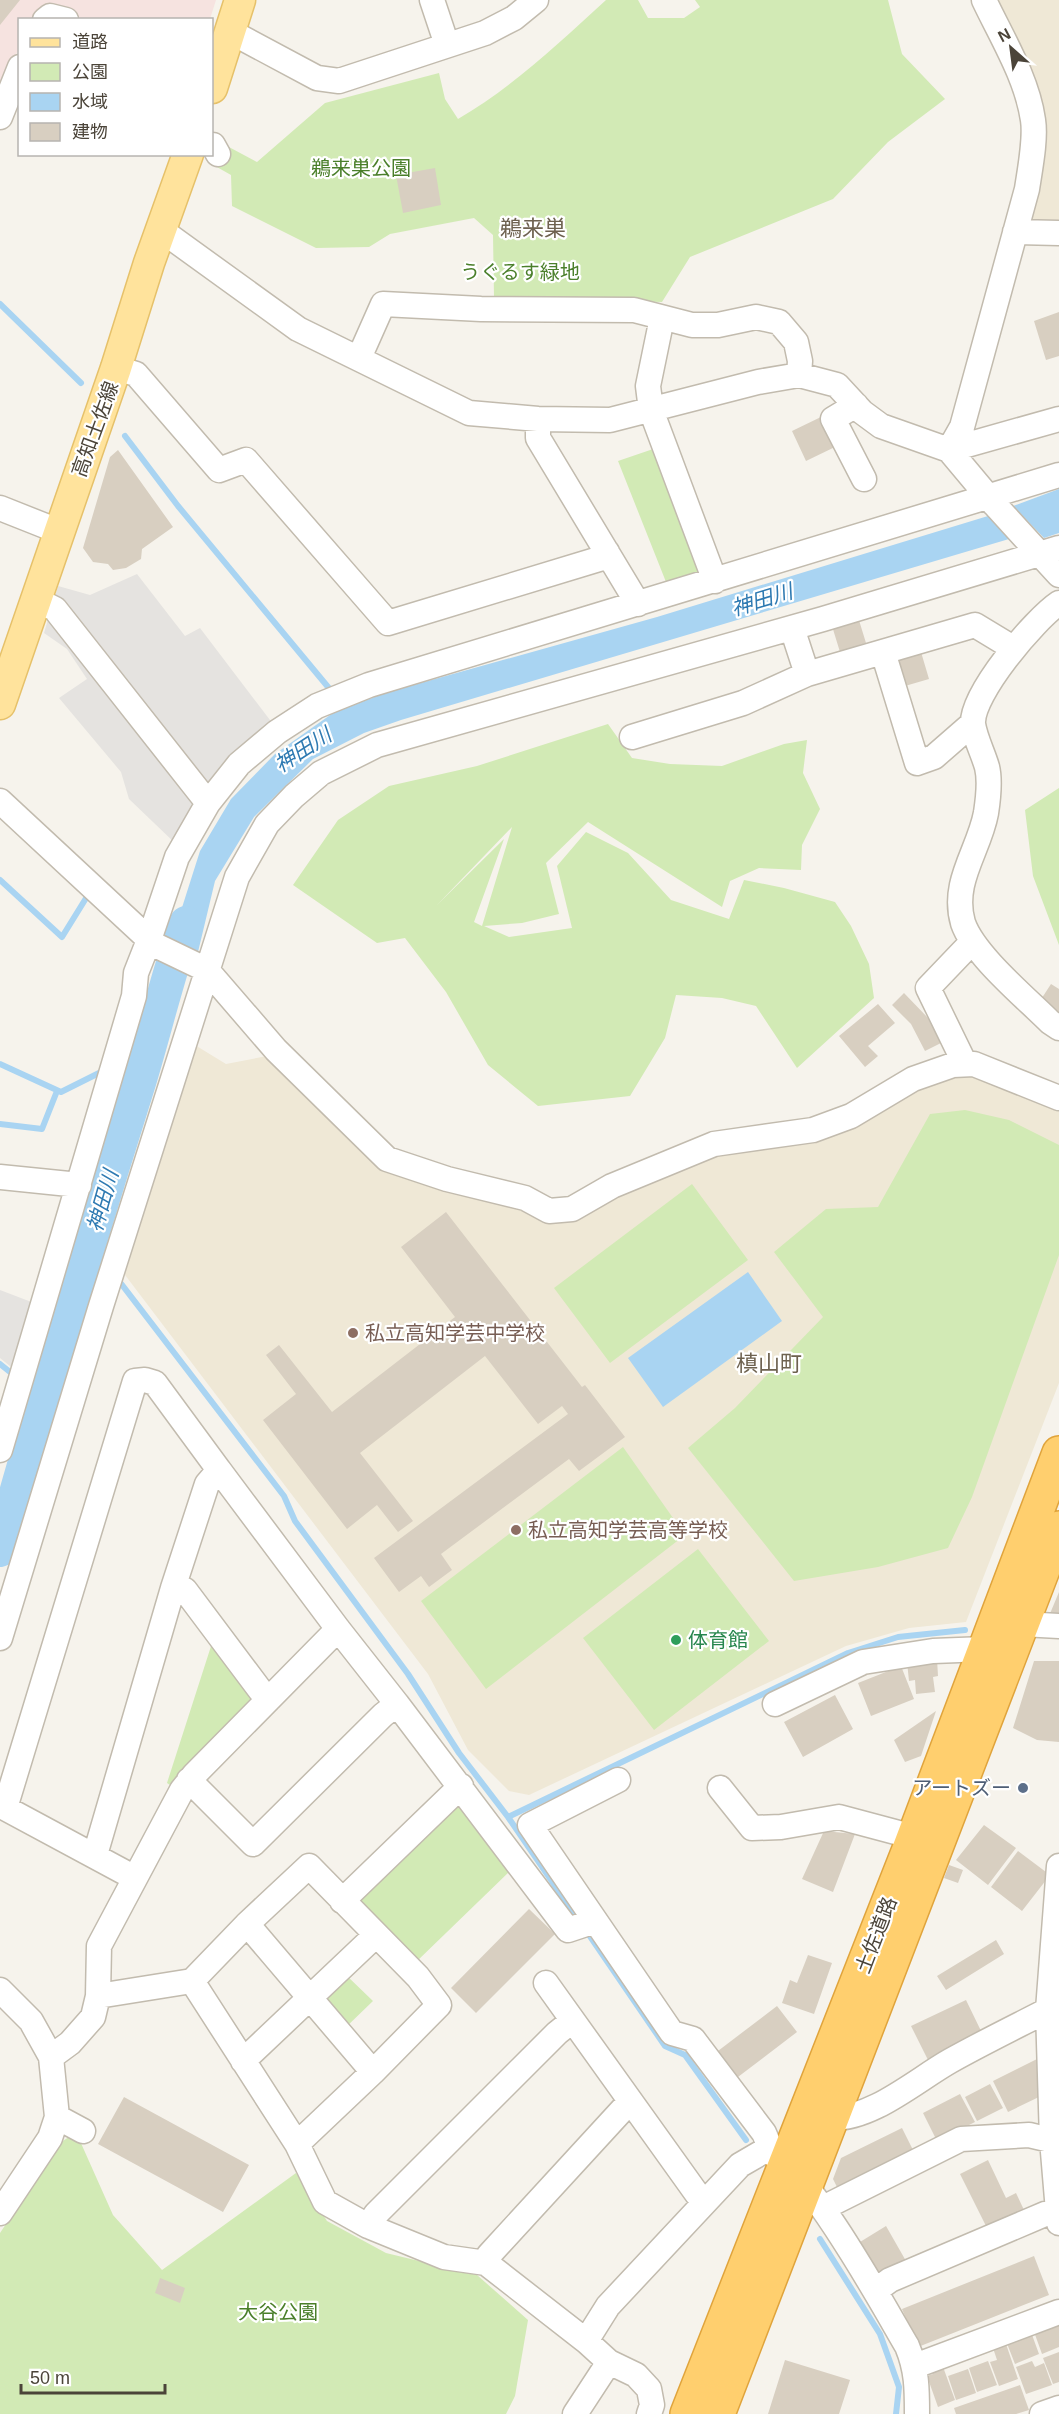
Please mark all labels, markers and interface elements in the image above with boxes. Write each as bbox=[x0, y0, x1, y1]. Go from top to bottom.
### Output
legend bbox=[18, 18, 213, 156]
north arrow bbox=[981, 18, 1041, 78]
text: N bbox=[995, 25, 1013, 45]
text: 道路 bbox=[72, 32, 108, 52]
text: 公園 bbox=[72, 62, 108, 82]
text: 水域 bbox=[72, 92, 108, 112]
text: 建物 bbox=[72, 122, 108, 142]
park label: 鵜来巣公園 bbox=[311, 157, 411, 179]
district label: 鵜来巣 bbox=[500, 216, 566, 241]
park label: うぐるす緑地 bbox=[460, 261, 580, 283]
street label: 高知土佐線 bbox=[68, 378, 122, 480]
water label: 神田川 bbox=[728, 579, 797, 620]
water label: 神田川 bbox=[270, 722, 337, 776]
water label: 神田川 bbox=[83, 1165, 123, 1234]
place label: 私立高知学芸中学校 bbox=[365, 1322, 545, 1344]
marker: 私立高知学芸中学校 bbox=[346, 1326, 360, 1340]
district label: 槙山町 bbox=[736, 1351, 802, 1376]
place label: 私立高知学芸高等学校 bbox=[528, 1519, 728, 1541]
marker: 私立高知学芸高等学校 bbox=[509, 1523, 523, 1537]
place label: 体育館 bbox=[688, 1629, 748, 1651]
marker: 体育館 bbox=[669, 1633, 683, 1647]
place label: アートズー bbox=[912, 1777, 1011, 1799]
marker: アートズー bbox=[1016, 1781, 1030, 1795]
street label: 土佐道路 bbox=[851, 1894, 901, 1976]
park label: 大谷公園 bbox=[238, 2301, 318, 2323]
scale bar bbox=[21, 2357, 165, 2395]
text: 50 m bbox=[30, 2368, 70, 2388]

